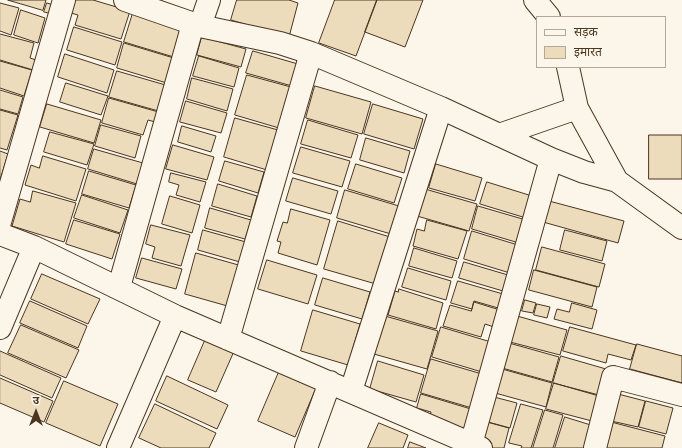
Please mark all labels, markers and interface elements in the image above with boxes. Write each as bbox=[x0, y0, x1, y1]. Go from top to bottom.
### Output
legend bbox=[536, 16, 666, 68]
text: सड़क bbox=[574, 24, 598, 39]
text: इमारत bbox=[574, 44, 602, 59]
north arrow bbox=[16, 392, 56, 432]
text: उ bbox=[33, 393, 39, 407]

